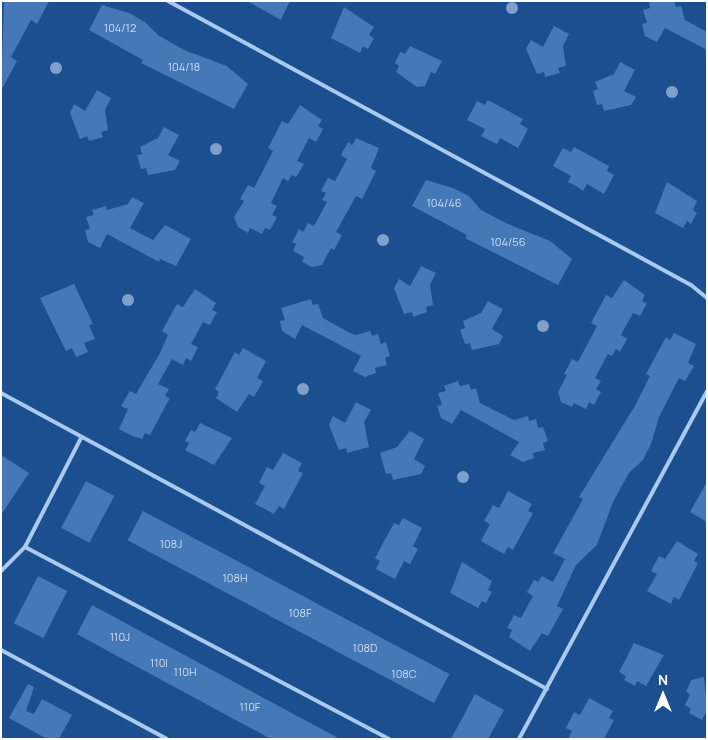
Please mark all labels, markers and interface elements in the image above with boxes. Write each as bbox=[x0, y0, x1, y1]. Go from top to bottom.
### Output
house number: 104/12 bbox=[104, 21, 136, 35]
house number: 104/18 bbox=[168, 60, 200, 74]
house number: 104/46 bbox=[426, 196, 462, 210]
house number: 104/56 bbox=[491, 235, 525, 249]
house number: 108J bbox=[160, 537, 182, 551]
house number: 108H bbox=[223, 571, 247, 585]
house number: 108F bbox=[289, 606, 311, 620]
house number: 110J bbox=[110, 630, 130, 644]
house number: 108D bbox=[353, 641, 377, 655]
house number: 110I bbox=[150, 656, 168, 670]
house number: 110H bbox=[174, 665, 196, 679]
house number: 108C bbox=[391, 667, 417, 681]
north arrow bbox=[638, 670, 688, 720]
text: N bbox=[658, 670, 668, 689]
house number: 110F bbox=[240, 700, 260, 714]

